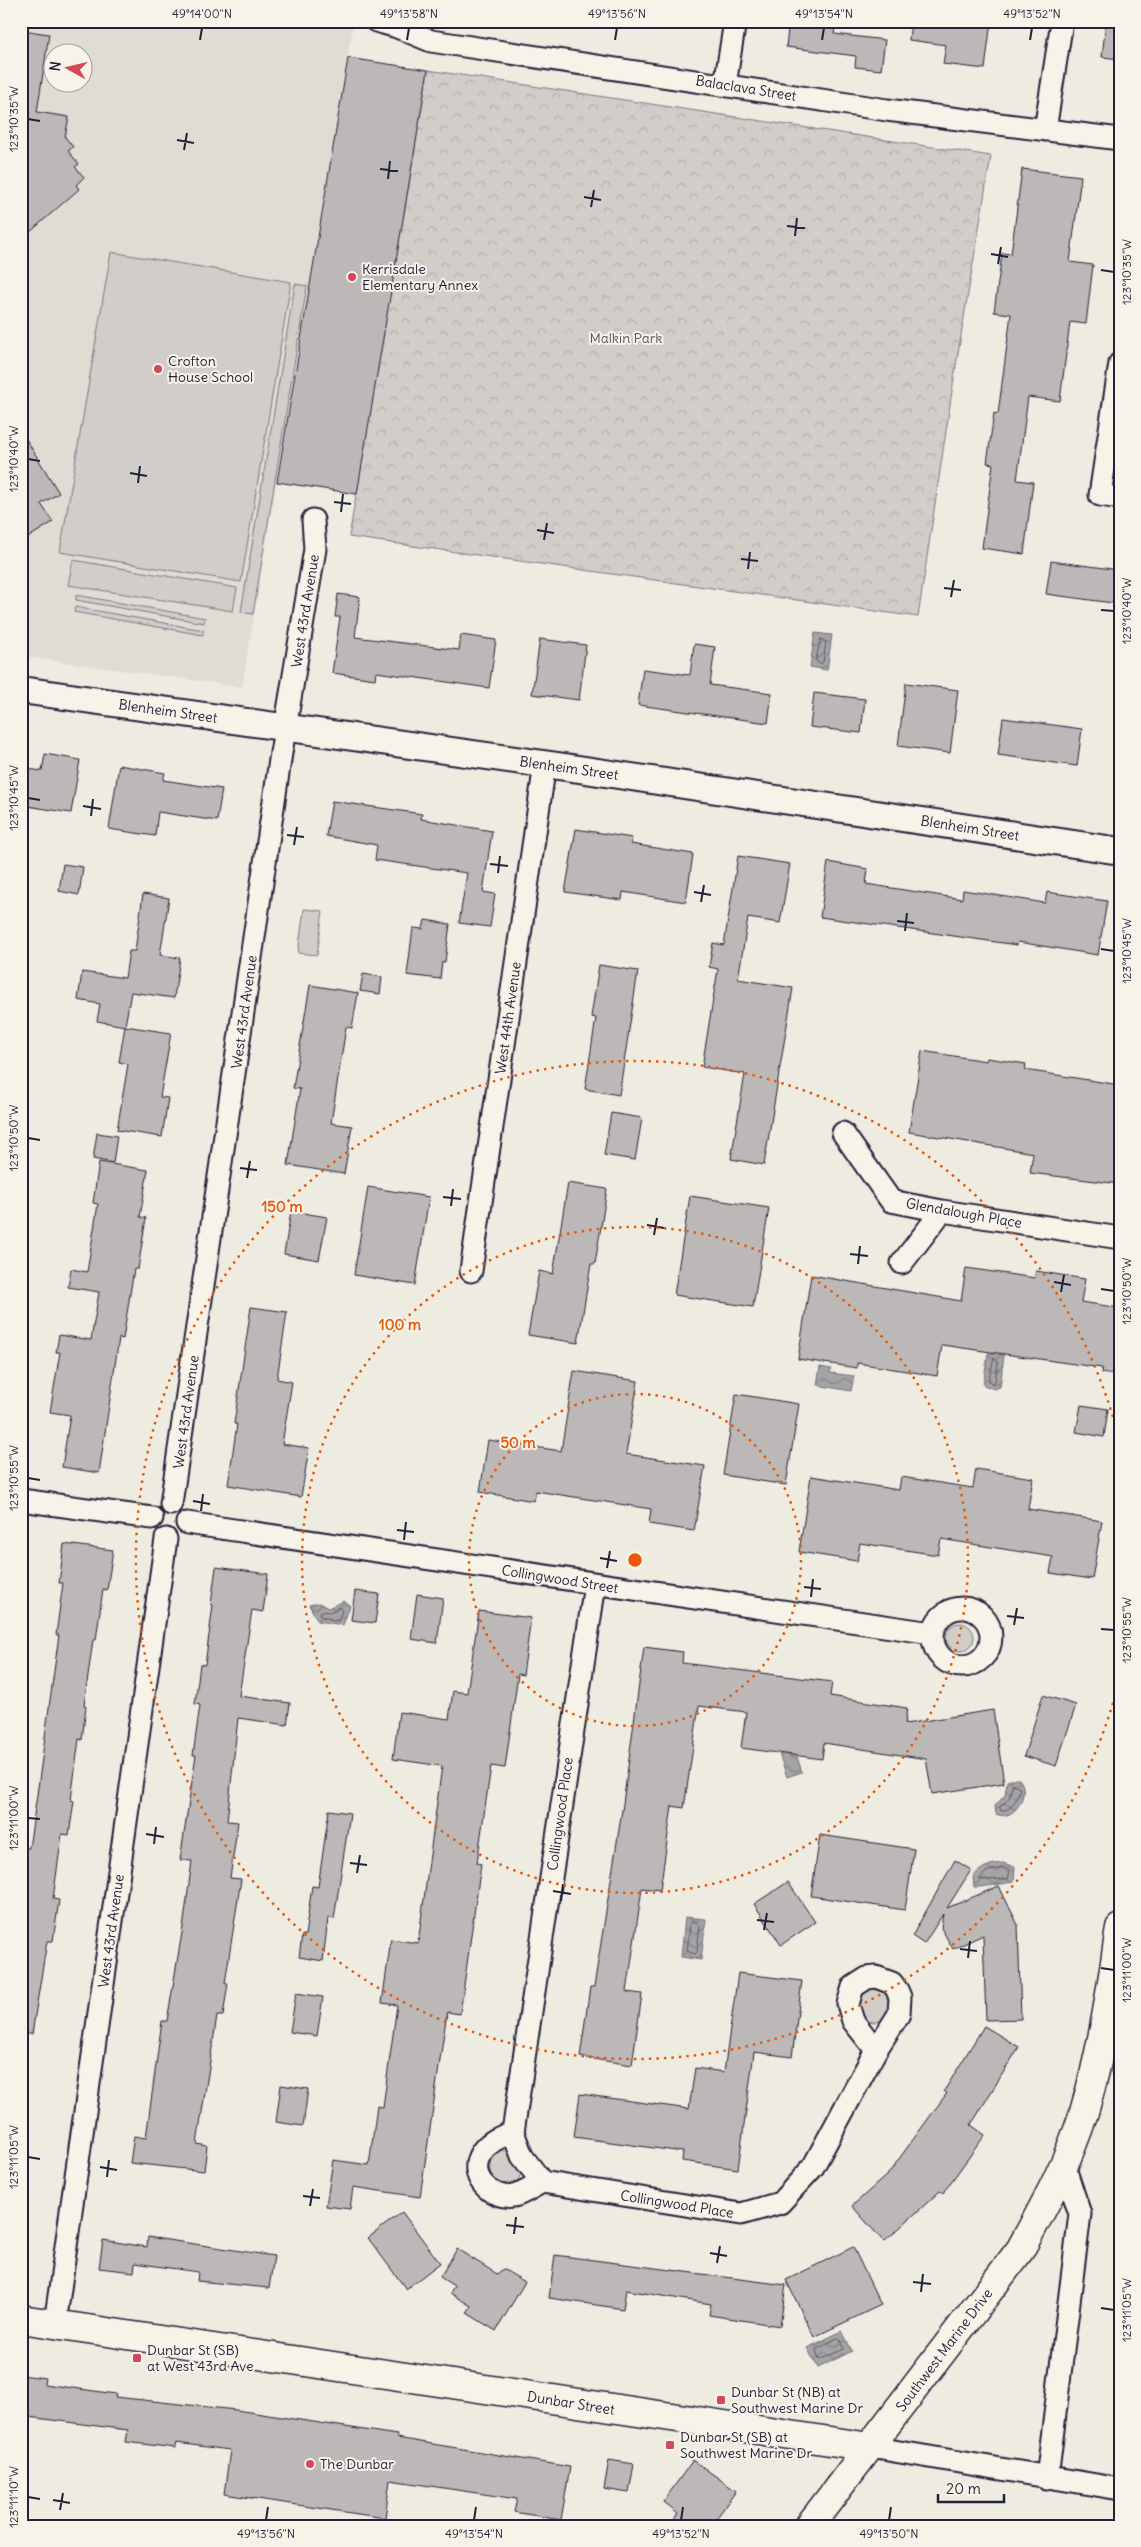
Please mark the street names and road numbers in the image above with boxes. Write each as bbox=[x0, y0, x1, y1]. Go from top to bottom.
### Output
street label: Balaclava Street bbox=[694, 71, 798, 105]
street label: West 43rd Avenue bbox=[287, 553, 323, 669]
street label: Blenheim Street bbox=[117, 695, 219, 727]
street label: Blenheim Street bbox=[518, 752, 620, 784]
street label: Blenheim Street bbox=[919, 811, 1021, 845]
street label: West 43rd Avenue bbox=[227, 954, 261, 1070]
street label: West 44th Avenue bbox=[491, 961, 525, 1075]
street label: Glendalough Place bbox=[905, 1194, 1023, 1232]
street label: West 43rd Avenue bbox=[169, 1354, 203, 1470]
street label: Collingwood Street bbox=[500, 1561, 620, 1597]
street label: Collingwood Place bbox=[543, 1756, 577, 1872]
street label: West 43rd Avenue bbox=[94, 1873, 128, 1989]
street label: Collingwood Place bbox=[619, 2186, 735, 2222]
street label: Southwest Marine Drive bbox=[892, 2285, 996, 2415]
street label: Dunbar Street bbox=[526, 2387, 616, 2419]

